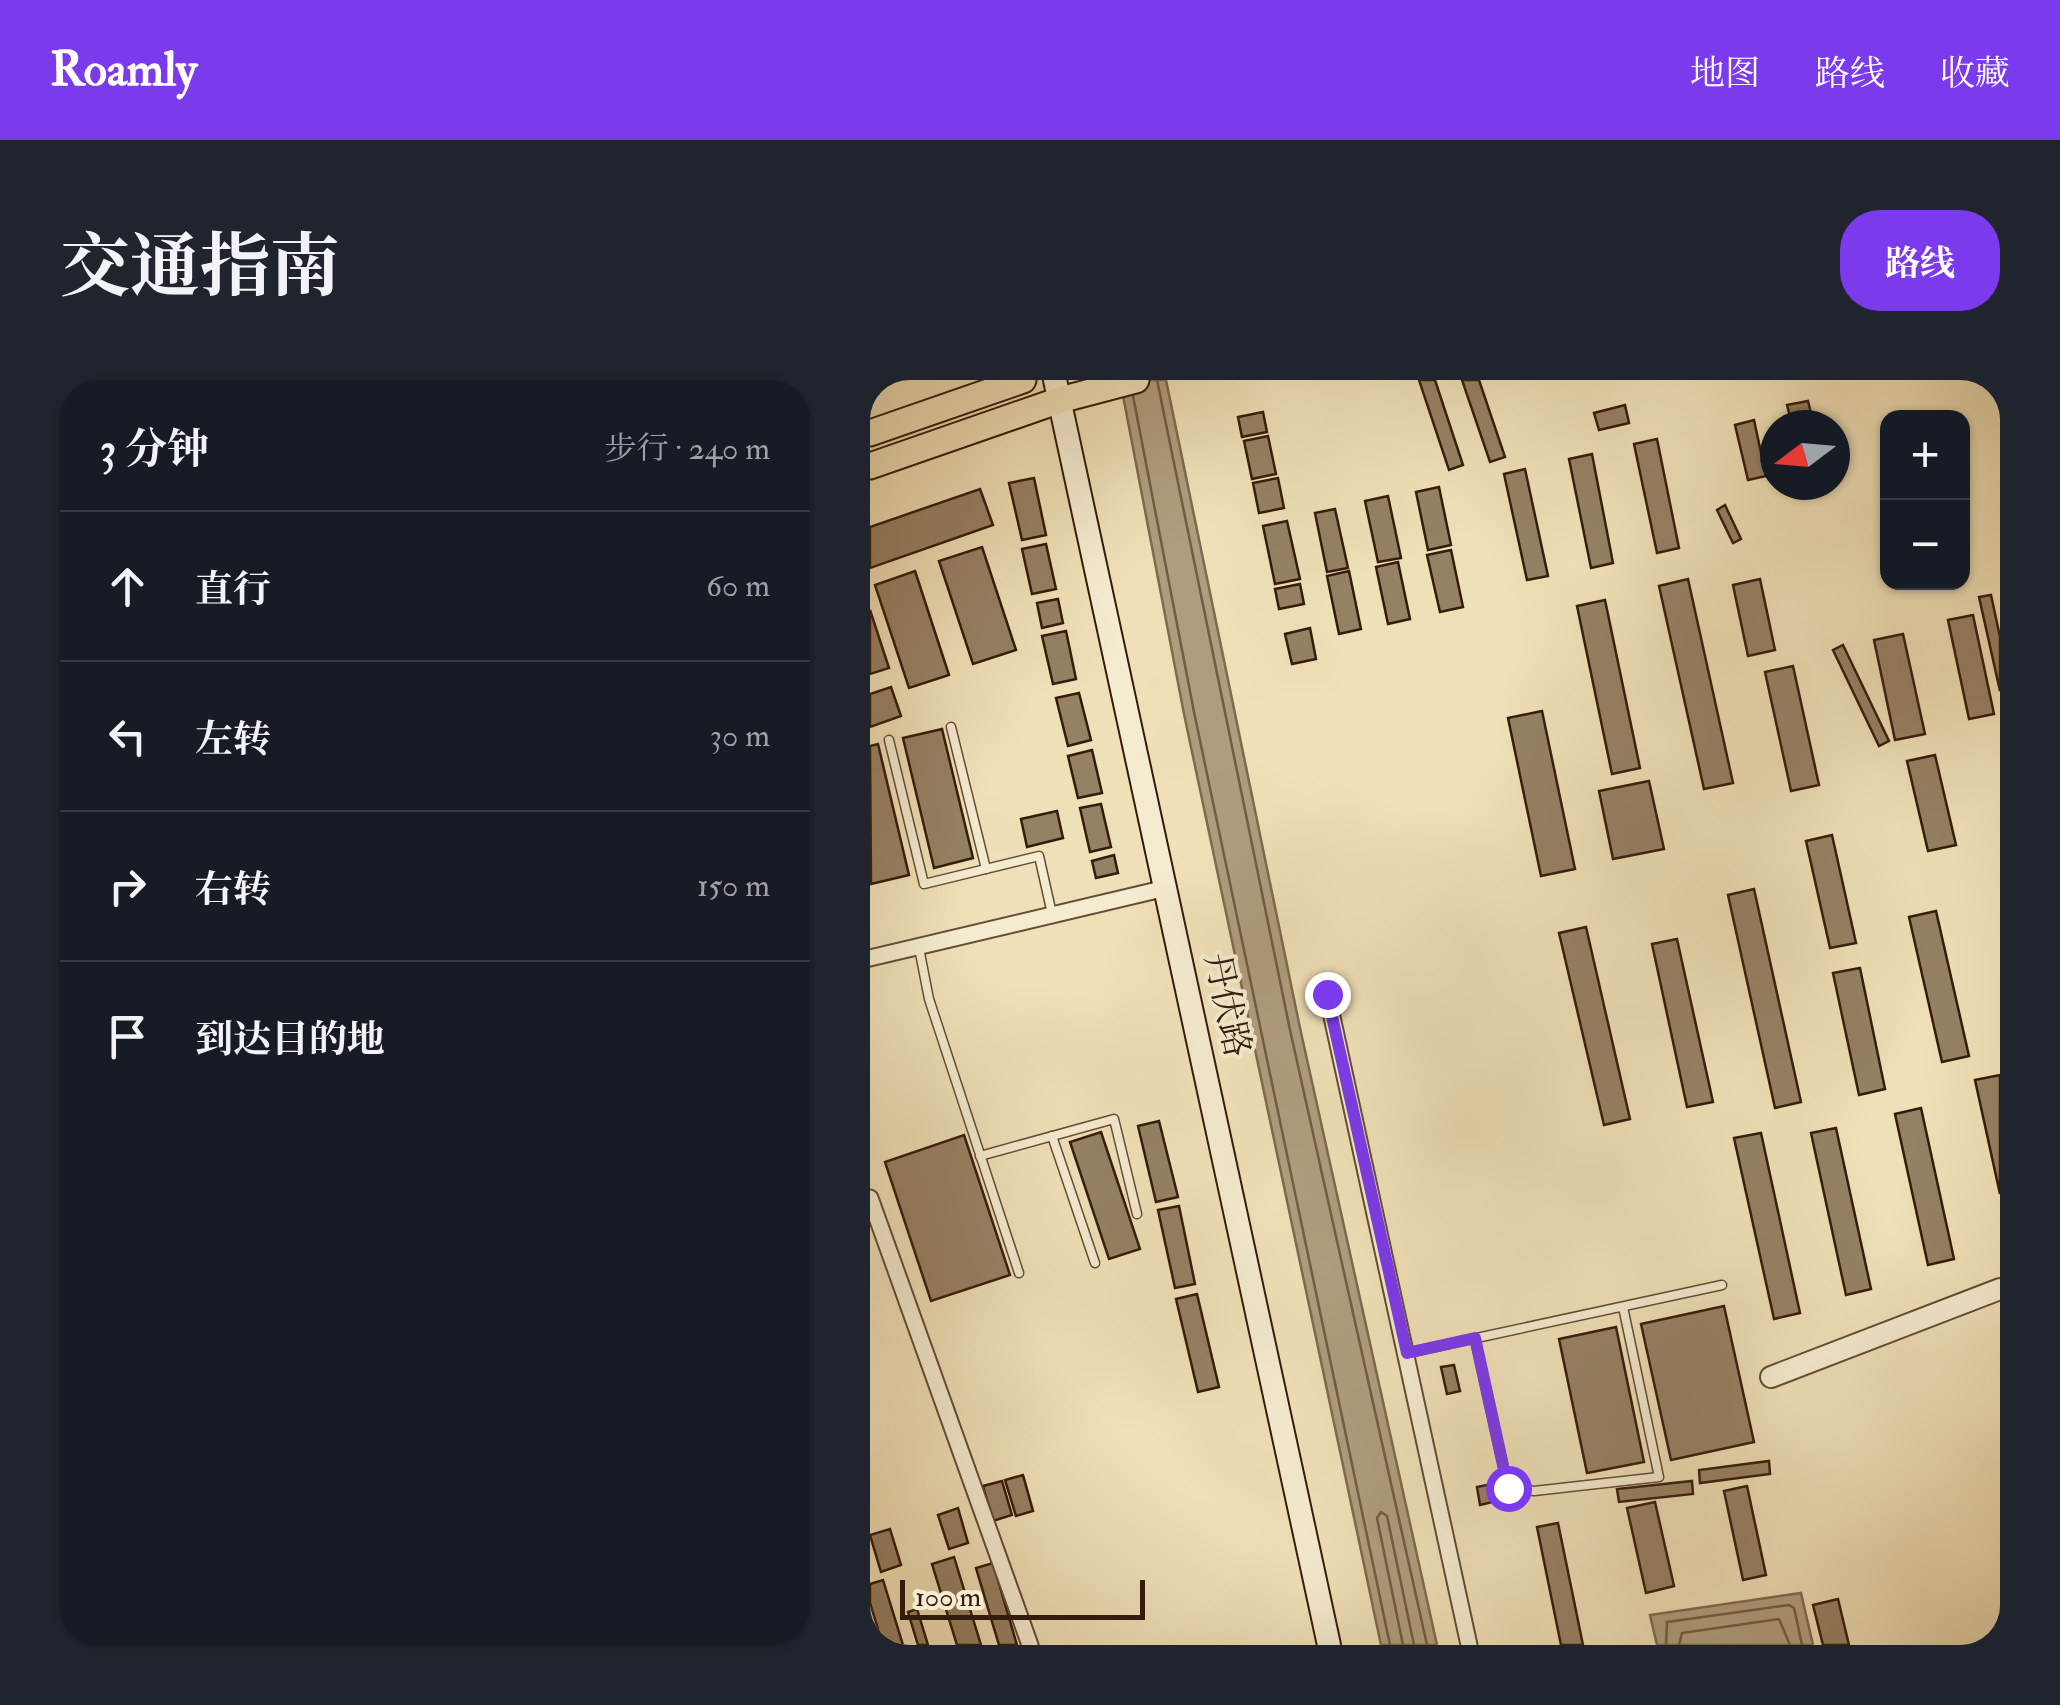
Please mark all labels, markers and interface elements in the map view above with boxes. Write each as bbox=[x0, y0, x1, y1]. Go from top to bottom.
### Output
text: Roamly bbox=[50, 40, 197, 100]
text: 地图 bbox=[1690, 52, 1760, 96]
text: 路线 bbox=[1815, 52, 1885, 96]
text: 收藏 bbox=[1940, 52, 2010, 96]
button: 路线 bbox=[1840, 210, 2000, 311]
text: 交通指南 bbox=[60, 224, 340, 312]
north arrow bbox=[1760, 410, 1850, 500]
map controls bbox=[1880, 410, 1970, 590]
button: + bbox=[1880, 410, 1970, 500]
text: 3 分钟 bbox=[100, 424, 209, 476]
text: 步行 · 240 m bbox=[605, 429, 770, 469]
button: − bbox=[1880, 500, 1970, 590]
icon: ahead bbox=[100, 559, 155, 614]
text: 直行 bbox=[195, 566, 271, 614]
text: 60 m bbox=[706, 566, 770, 606]
icon: left bbox=[100, 709, 155, 764]
text: 左转 bbox=[195, 716, 271, 764]
text: 30 m bbox=[710, 716, 770, 756]
icon: right bbox=[100, 859, 155, 914]
text: 右转 bbox=[195, 866, 271, 914]
text: 150 m bbox=[697, 866, 770, 906]
street label: 丹伏路 bbox=[1195, 949, 1259, 1061]
route end bbox=[1305, 972, 1351, 1018]
icon: arrive bbox=[100, 1009, 155, 1064]
text: 到达目的地 bbox=[195, 1016, 385, 1064]
route start bbox=[1486, 1466, 1532, 1512]
scale bar bbox=[900, 1575, 1145, 1620]
text: 100 m bbox=[915, 1580, 981, 1615]

